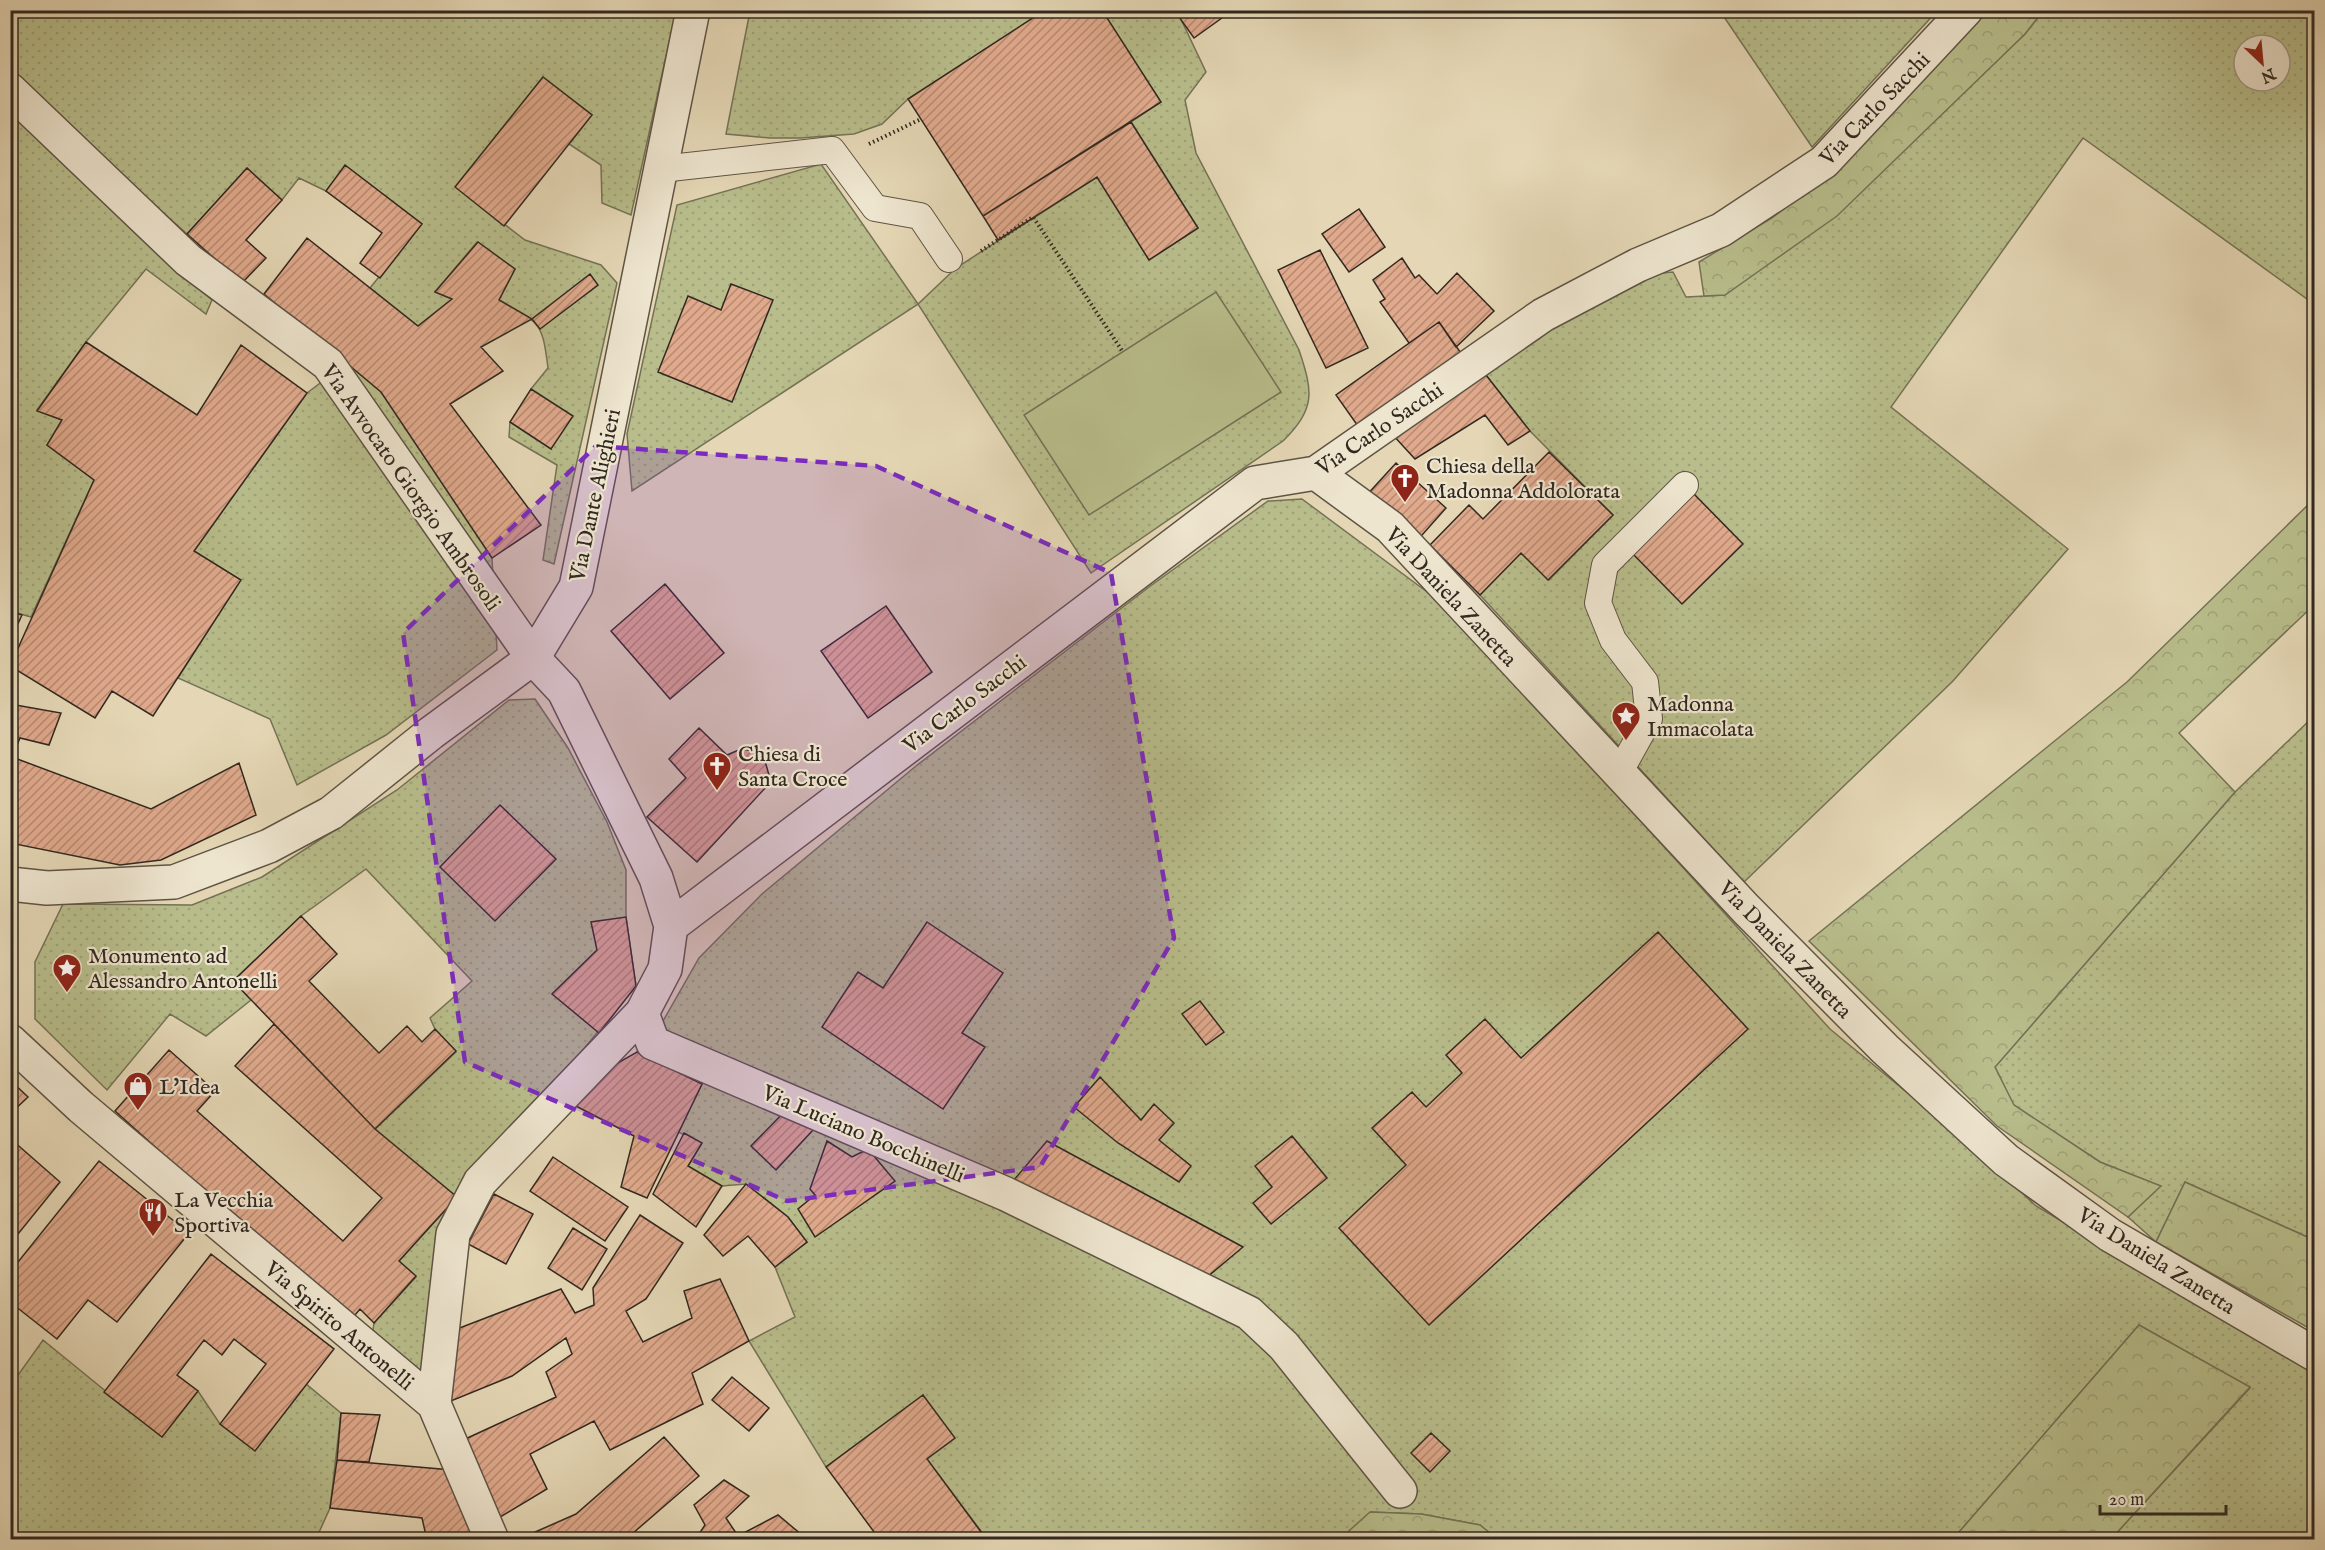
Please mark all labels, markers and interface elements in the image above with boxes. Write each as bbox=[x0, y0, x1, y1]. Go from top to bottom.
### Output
north arrow bbox=[2232, 33, 2292, 93]
street label: Via Carlo Sacchi bbox=[1813, 46, 1937, 173]
text: N bbox=[2257, 62, 2279, 87]
street label: Via Avvocato Giorgio Ambrosoli bbox=[314, 358, 507, 617]
street label: Via Carlo Sacchi bbox=[1310, 377, 1449, 483]
street label: Via Dante Alighieri bbox=[564, 406, 628, 585]
place label: Chiesa della Madonna Addolorata bbox=[1426, 453, 1620, 506]
church icon: Chiesa della Madonna Addolorata bbox=[1389, 462, 1421, 504]
street label: Via Daniela Zanetta bbox=[1378, 521, 1523, 673]
street label: Via Carlo Sacchi bbox=[897, 649, 1033, 761]
place label: Madonna Immacolata bbox=[1647, 691, 1754, 744]
place icon: Madonna Immacolata bbox=[1610, 700, 1642, 742]
place label: Chiesa di Santa Croce bbox=[738, 741, 847, 794]
church icon: Chiesa di Santa Croce bbox=[701, 750, 733, 792]
street label: Via Daniela Zanetta bbox=[1711, 875, 1858, 1026]
place label: Monumento ad Alessandro Antonelli bbox=[87, 943, 278, 996]
place icon: Monumento ad Alessandro Antonelli bbox=[51, 952, 83, 994]
shop icon: L'Idea bbox=[122, 1070, 154, 1112]
place label: L'Idea bbox=[159, 1074, 220, 1102]
street label: Via Luciano Bocchinelli bbox=[757, 1079, 969, 1190]
place label: La Vecchia Sportiva bbox=[174, 1187, 274, 1240]
restaurant icon: La Vecchia Sportiva bbox=[137, 1196, 169, 1238]
street label: Via Daniela Zanetta bbox=[2071, 1201, 2241, 1322]
street label: Via Spirito Antonelli bbox=[257, 1255, 419, 1397]
scale bar bbox=[2100, 1478, 2226, 1516]
text: 20 m bbox=[2109, 1489, 2144, 1512]

